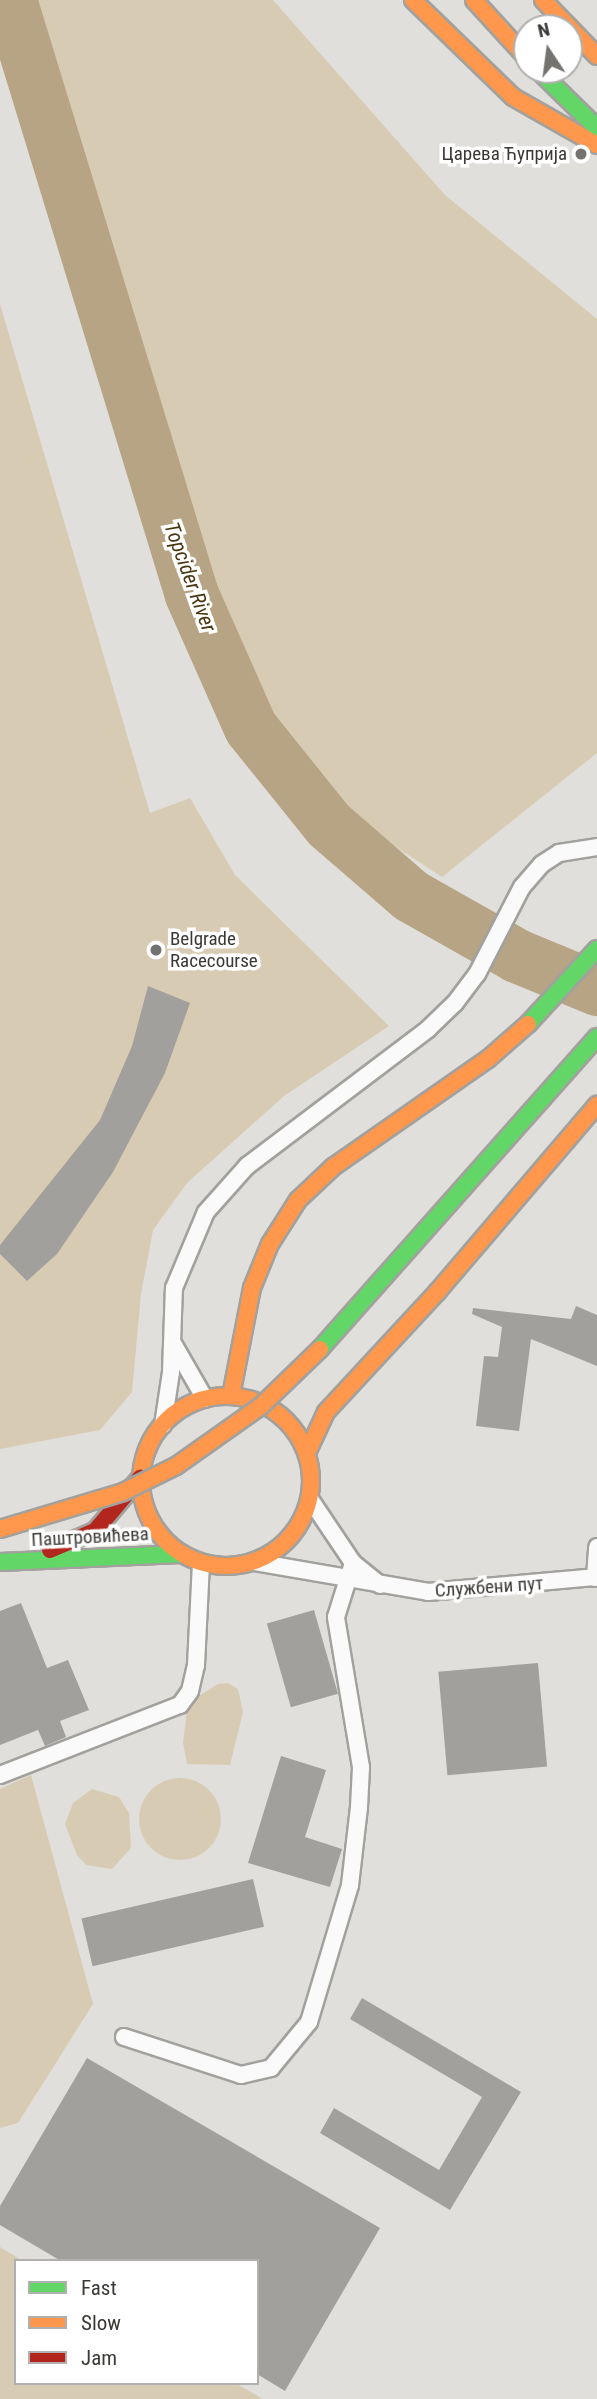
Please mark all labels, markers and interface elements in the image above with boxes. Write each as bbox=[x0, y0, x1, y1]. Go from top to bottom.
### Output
north arrow bbox=[513, 14, 583, 84]
text: N bbox=[535, 17, 552, 43]
place label: Царева Ћуприја bbox=[441, 143, 567, 165]
marker: Царева Ћуприја bbox=[573, 146, 589, 162]
water label: Topcider River bbox=[159, 519, 221, 635]
place label: Belgrade Racecourse bbox=[170, 928, 258, 972]
marker: Belgrade Racecourse bbox=[148, 942, 164, 958]
street label: Паштровићева bbox=[31, 1523, 149, 1551]
street label: Службени пут bbox=[434, 1572, 544, 1602]
legend bbox=[14, 2259, 259, 2385]
text: Fast bbox=[81, 2276, 117, 2300]
text: Slow bbox=[81, 2311, 121, 2335]
text: Jam bbox=[81, 2346, 117, 2370]

